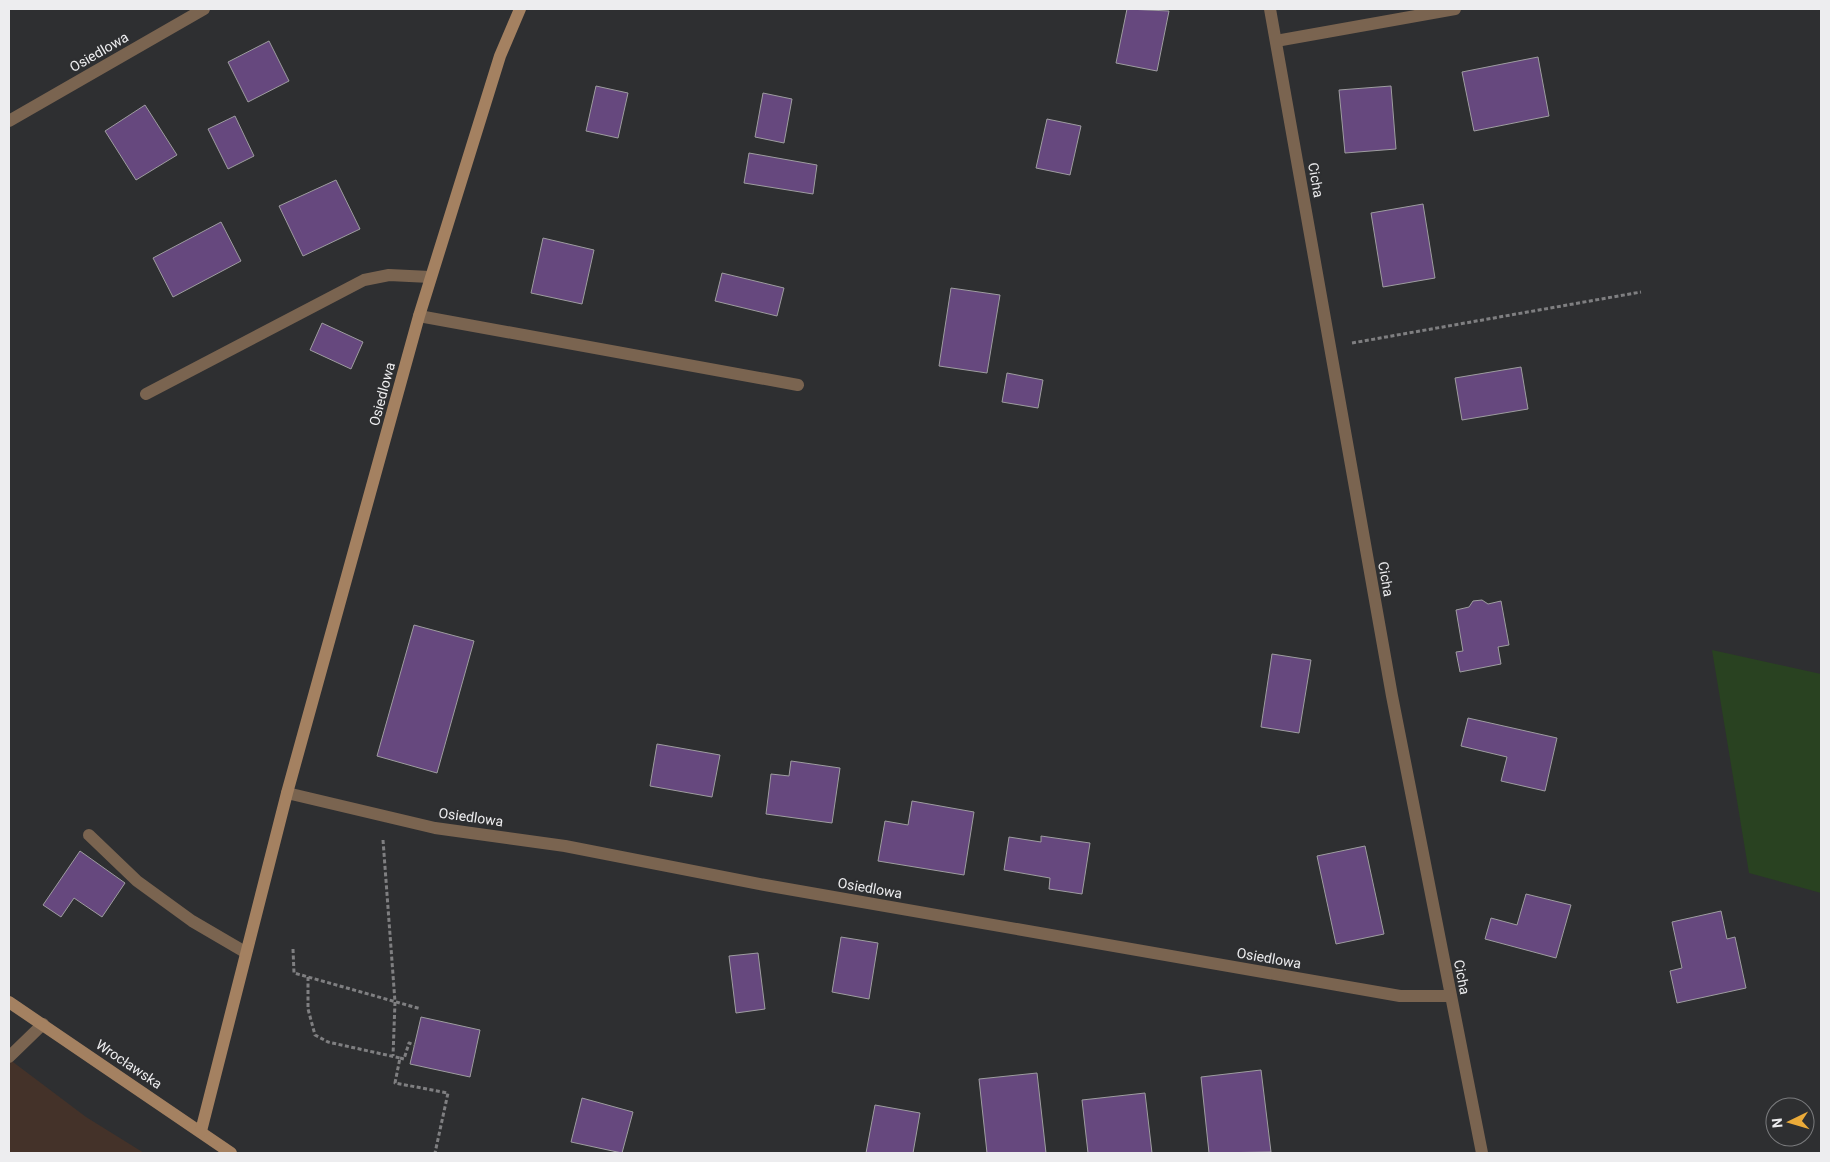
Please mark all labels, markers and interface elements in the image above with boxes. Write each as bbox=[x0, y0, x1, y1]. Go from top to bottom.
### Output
street label: Osiedlowa bbox=[67, 29, 131, 75]
street label: Cicha bbox=[1305, 161, 1327, 199]
street label: Osiedlowa bbox=[366, 360, 398, 428]
street label: Cicha bbox=[1375, 560, 1397, 598]
street label: Osiedlowa bbox=[438, 805, 504, 829]
street label: Osiedlowa bbox=[837, 874, 903, 902]
street label: Osiedlowa bbox=[1236, 944, 1302, 972]
street label: Cicha bbox=[1451, 958, 1473, 996]
street label: Wrocławska bbox=[93, 1036, 165, 1092]
north arrow bbox=[1765, 1097, 1815, 1147]
text: N bbox=[1769, 1118, 1785, 1129]

